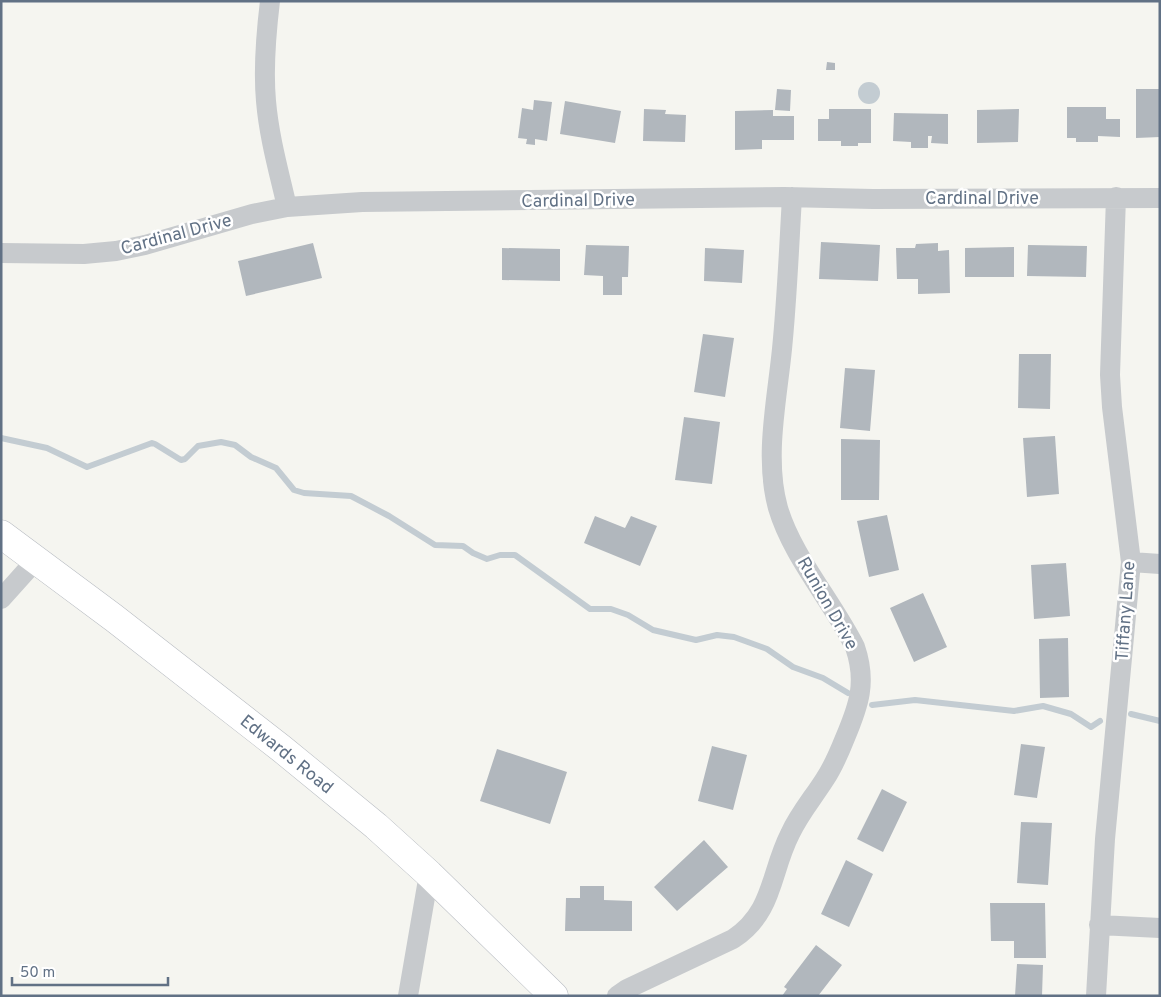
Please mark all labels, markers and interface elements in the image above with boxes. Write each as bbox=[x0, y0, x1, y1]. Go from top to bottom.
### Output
street label: Cardinal Drive bbox=[925, 188, 1039, 211]
street label: Cardinal Drive bbox=[521, 189, 635, 214]
street label: Cardinal Drive bbox=[118, 210, 234, 261]
street label: Runion Drive bbox=[791, 553, 863, 654]
street label: Tiffany Lane bbox=[1112, 560, 1141, 662]
street label: Edwards Road bbox=[235, 710, 337, 800]
scale bar bbox=[12, 954, 169, 986]
text: 50 m bbox=[20, 964, 55, 983]

